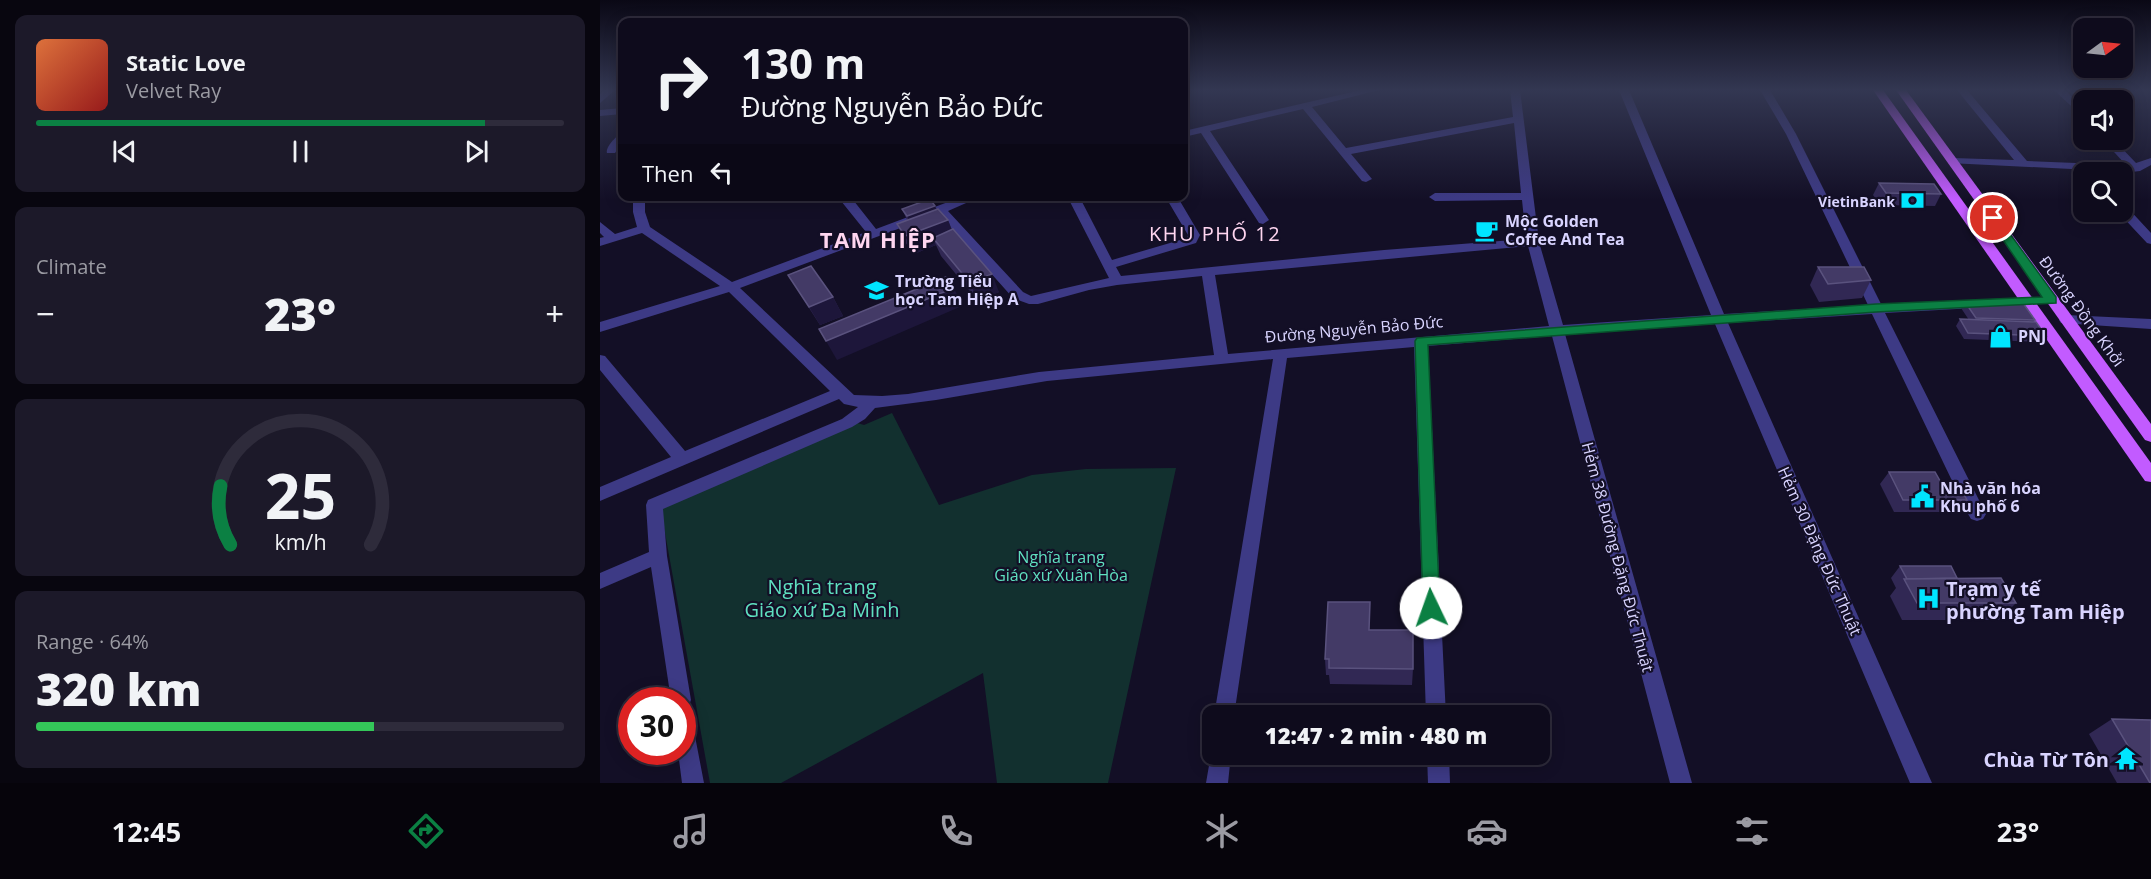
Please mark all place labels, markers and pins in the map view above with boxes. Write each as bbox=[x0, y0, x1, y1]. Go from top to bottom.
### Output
bank icon: VietinBank bbox=[1900, 188, 1926, 214]
place label: VietinBank bbox=[1818, 192, 1895, 211]
pin bbox=[1967, 192, 2018, 243]
place label: Mộc Golden Coffee And Tea bbox=[1505, 210, 1625, 250]
cafe icon: Mộc Golden Coffee And Tea bbox=[1474, 217, 1500, 243]
place label: Trường Tiểu học Tam Hiệp A bbox=[895, 270, 1019, 310]
school or university icon: Trường Tiểu học Tam Hiệp A bbox=[864, 277, 890, 303]
shop icon: PNJ bbox=[1987, 323, 2013, 349]
place label: PNJ bbox=[2018, 325, 2046, 347]
place label: Nhà văn hóa Khu phố 6 bbox=[1940, 477, 2041, 517]
public building icon: Nhà văn hóa Khu phố 6 bbox=[1909, 484, 1935, 510]
place label: Trạm y tế phường Tam Hiệp bbox=[1946, 575, 2125, 625]
hospital icon: Trạm y tế phường Tam Hiệp bbox=[1915, 586, 1941, 612]
place label: Chùa Từ Tôn bbox=[1984, 746, 2109, 773]
temple icon: Chùa Từ Tôn bbox=[2114, 746, 2140, 772]

